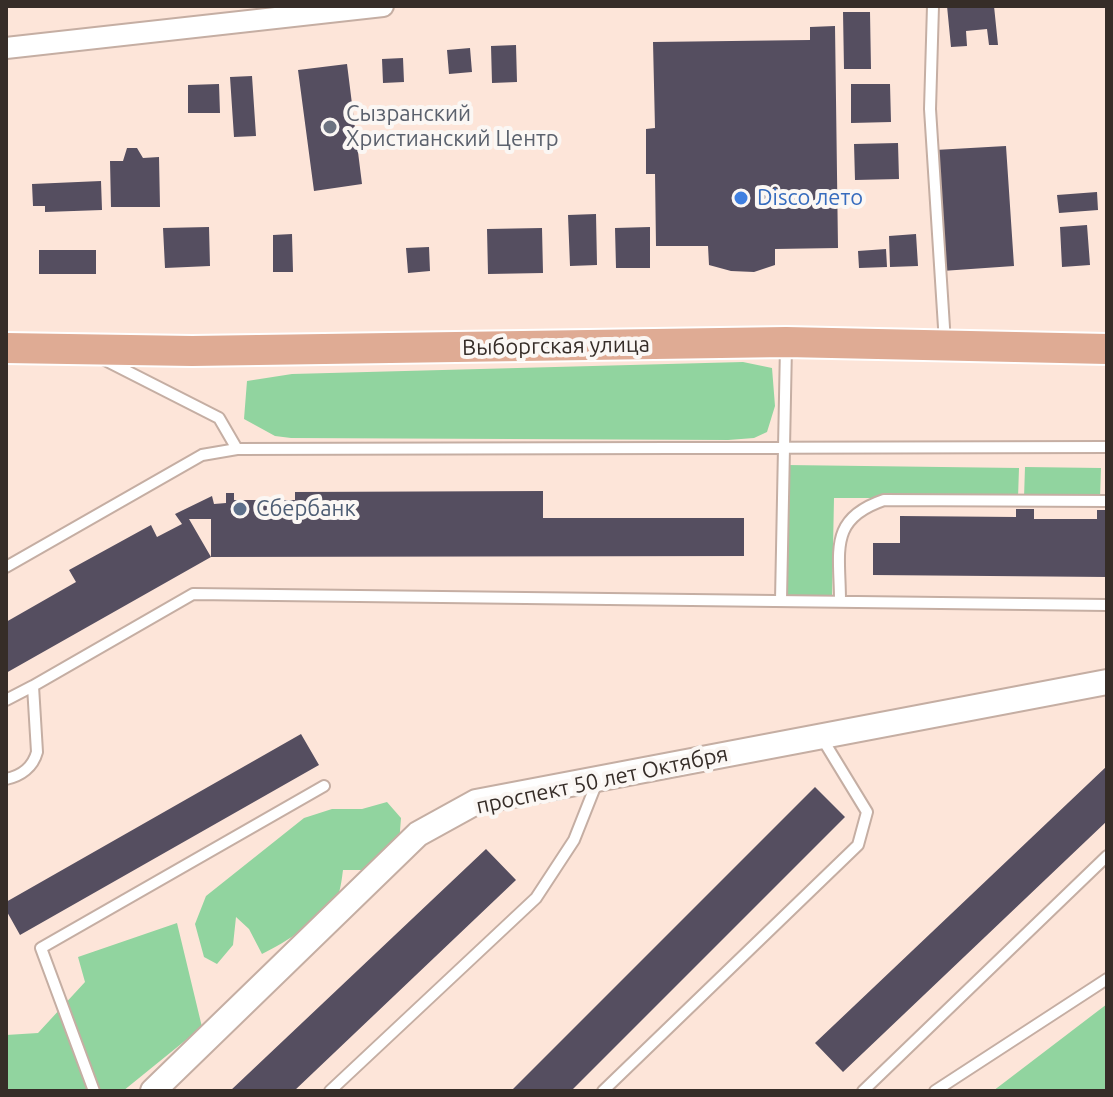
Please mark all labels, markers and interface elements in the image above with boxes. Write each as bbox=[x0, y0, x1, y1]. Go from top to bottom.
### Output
place label: Сызранский Христианский Центр bbox=[346, 101, 559, 152]
marker: Сызранский Христианский Центр bbox=[321, 118, 339, 136]
place label: Disco лето bbox=[757, 185, 863, 211]
marker: Disco лето bbox=[732, 189, 750, 207]
street label: Выборгская улица bbox=[462, 331, 650, 361]
place label: Сбербанк bbox=[256, 496, 356, 522]
marker: Сбербанк bbox=[231, 500, 249, 518]
street label: проспект 50 лет Октября bbox=[474, 740, 730, 820]

